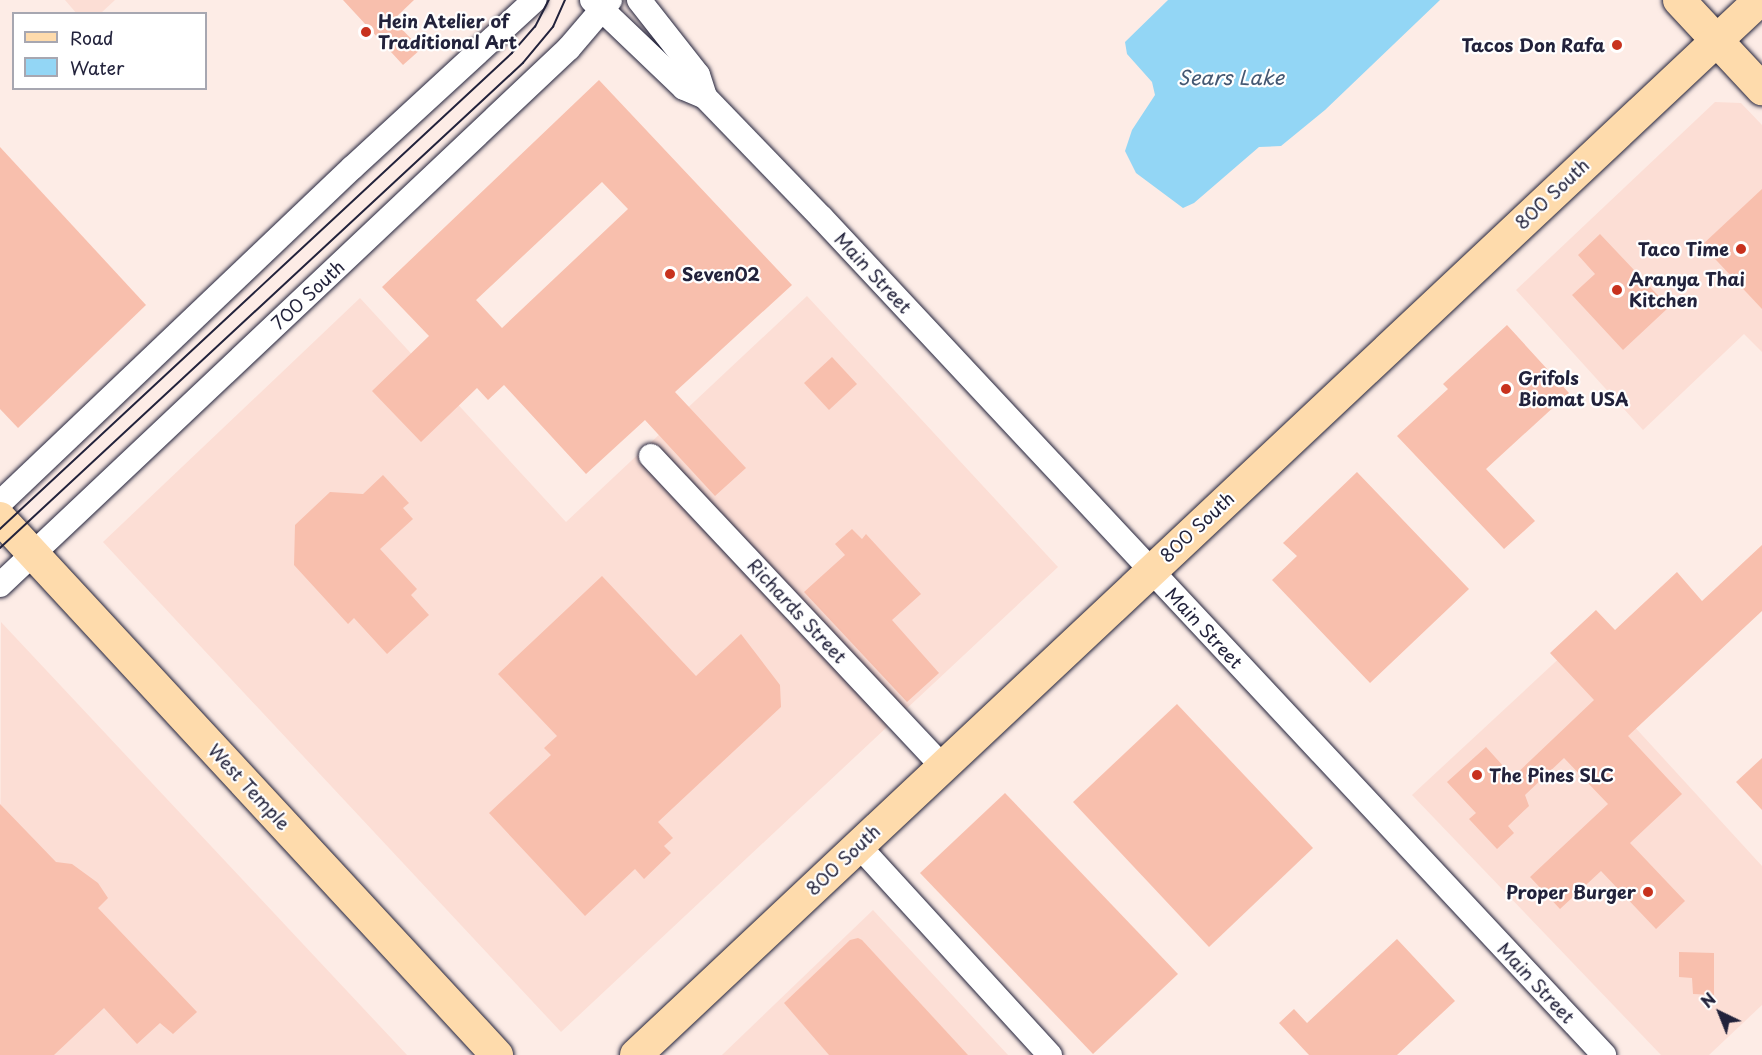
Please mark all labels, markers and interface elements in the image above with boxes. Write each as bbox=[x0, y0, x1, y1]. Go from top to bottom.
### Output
place label: Hein Atelier of Traditional Art bbox=[378, 11, 518, 54]
legend bbox=[12, 12, 207, 90]
text: Road bbox=[70, 24, 114, 51]
marker: Hein Atelier of Traditional Art bbox=[359, 25, 373, 39]
place label: Tacos Don Rafa bbox=[1462, 34, 1605, 56]
marker: Tacos Don Rafa bbox=[1610, 38, 1624, 52]
text: Water bbox=[70, 54, 124, 81]
water label: Sears Lake bbox=[1178, 65, 1284, 89]
street label: 800 South bbox=[1511, 154, 1593, 234]
street label: Main Street bbox=[830, 228, 916, 318]
place label: Taco Time bbox=[1638, 238, 1729, 260]
marker: Taco Time bbox=[1734, 242, 1748, 256]
street label: 700 South bbox=[267, 256, 349, 334]
place label: Seven02 bbox=[682, 263, 760, 285]
marker: Seven02 bbox=[663, 267, 677, 281]
place label: Aranya Thai Kitchen bbox=[1629, 269, 1745, 312]
marker: Aranya Thai Kitchen bbox=[1610, 283, 1624, 297]
place label: Grifols Biomat USA bbox=[1518, 368, 1629, 410]
marker: Grifols Biomat USA bbox=[1499, 382, 1513, 396]
street label: 800 South bbox=[1156, 487, 1238, 567]
street label: Richards Street bbox=[743, 554, 851, 668]
street label: Main Street bbox=[1161, 583, 1247, 673]
street label: West Temple bbox=[204, 740, 294, 834]
place label: The Pines SLC bbox=[1489, 764, 1614, 786]
marker: The Pines SLC bbox=[1470, 768, 1484, 782]
street label: 800 South bbox=[802, 820, 884, 900]
place label: Proper Burger bbox=[1506, 881, 1636, 903]
marker: Proper Burger bbox=[1641, 885, 1655, 899]
street label: Main Street bbox=[1493, 938, 1579, 1028]
north arrow bbox=[1690, 983, 1750, 1043]
text: N bbox=[1695, 987, 1721, 1013]

